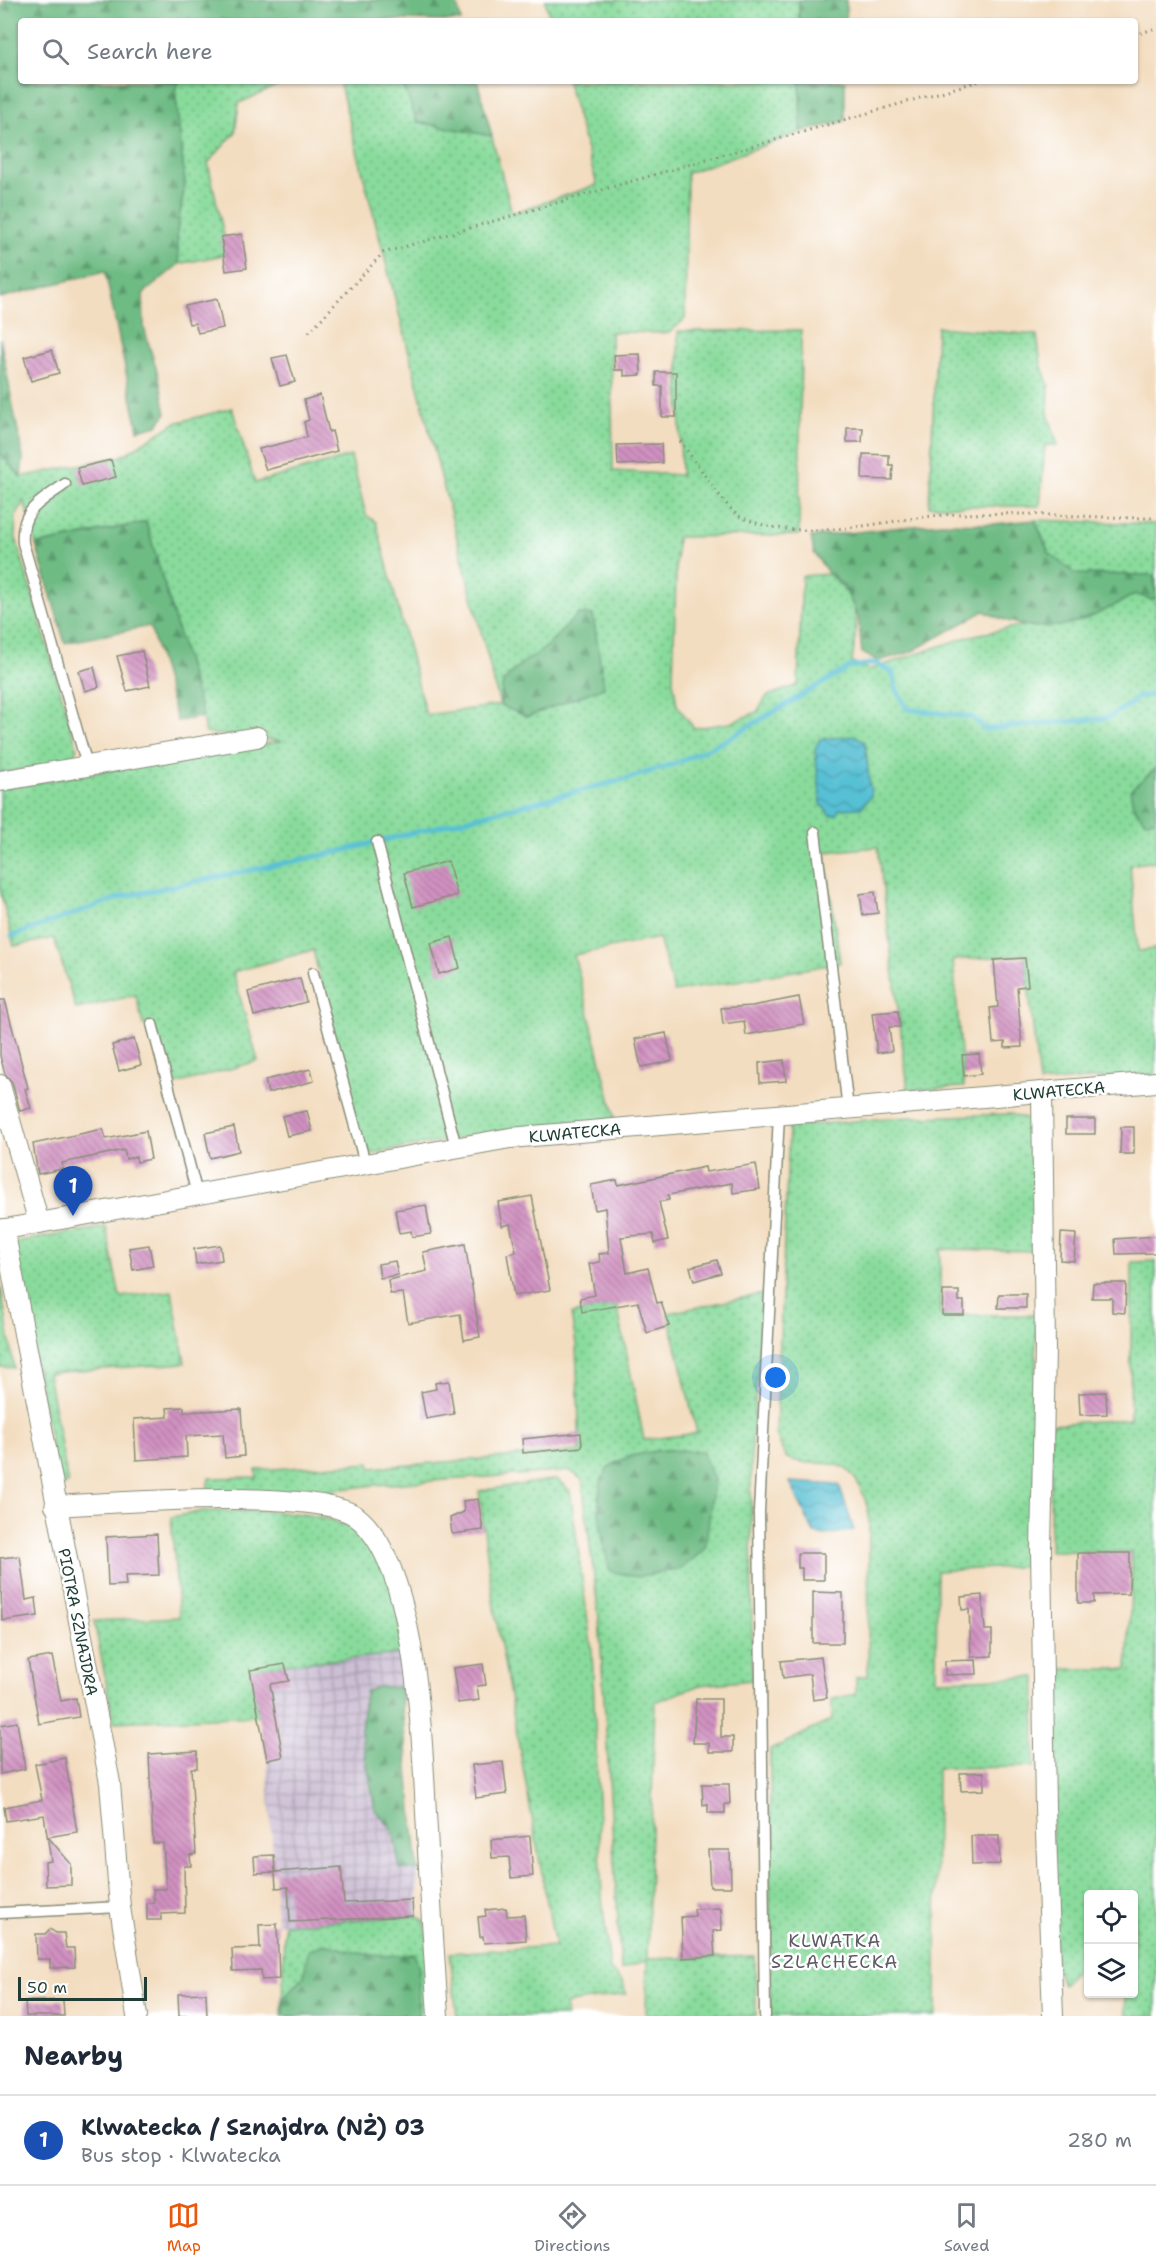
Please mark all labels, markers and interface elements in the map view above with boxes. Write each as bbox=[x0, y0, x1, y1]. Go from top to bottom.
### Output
search box bbox=[18, 18, 1138, 84]
icon: search bbox=[39, 35, 72, 68]
text: Search here bbox=[87, 37, 213, 66]
street label: KLWATECKA bbox=[1012, 1076, 1106, 1106]
street label: KLWATECKA bbox=[528, 1118, 622, 1148]
pin: 1 bbox=[54, 1166, 92, 1216]
your location bbox=[761, 1363, 790, 1392]
street label: PIOTRA SZNAJDRA bbox=[53, 1546, 103, 1698]
map controls bbox=[1084, 1890, 1138, 1998]
button: locate bbox=[1084, 1890, 1138, 1944]
district label: KLWATKA SZLACHECKA bbox=[771, 1929, 899, 1974]
button: layers bbox=[1084, 1944, 1138, 1998]
scale bar bbox=[18, 1974, 147, 2002]
text: 50 m bbox=[27, 1977, 67, 1998]
text: Nearby bbox=[24, 2038, 123, 2073]
text: Klwatecka / Sznajdra (NŻ) 03 bbox=[81, 2113, 425, 2142]
text: 1 bbox=[39, 2127, 48, 2153]
text: 280 m bbox=[1067, 2127, 1132, 2153]
text: Bus stop · Klwatecka bbox=[81, 2142, 281, 2168]
tab: Map bbox=[167, 2199, 201, 2256]
tab: Directions bbox=[534, 2199, 611, 2256]
tab: Saved bbox=[944, 2199, 989, 2256]

